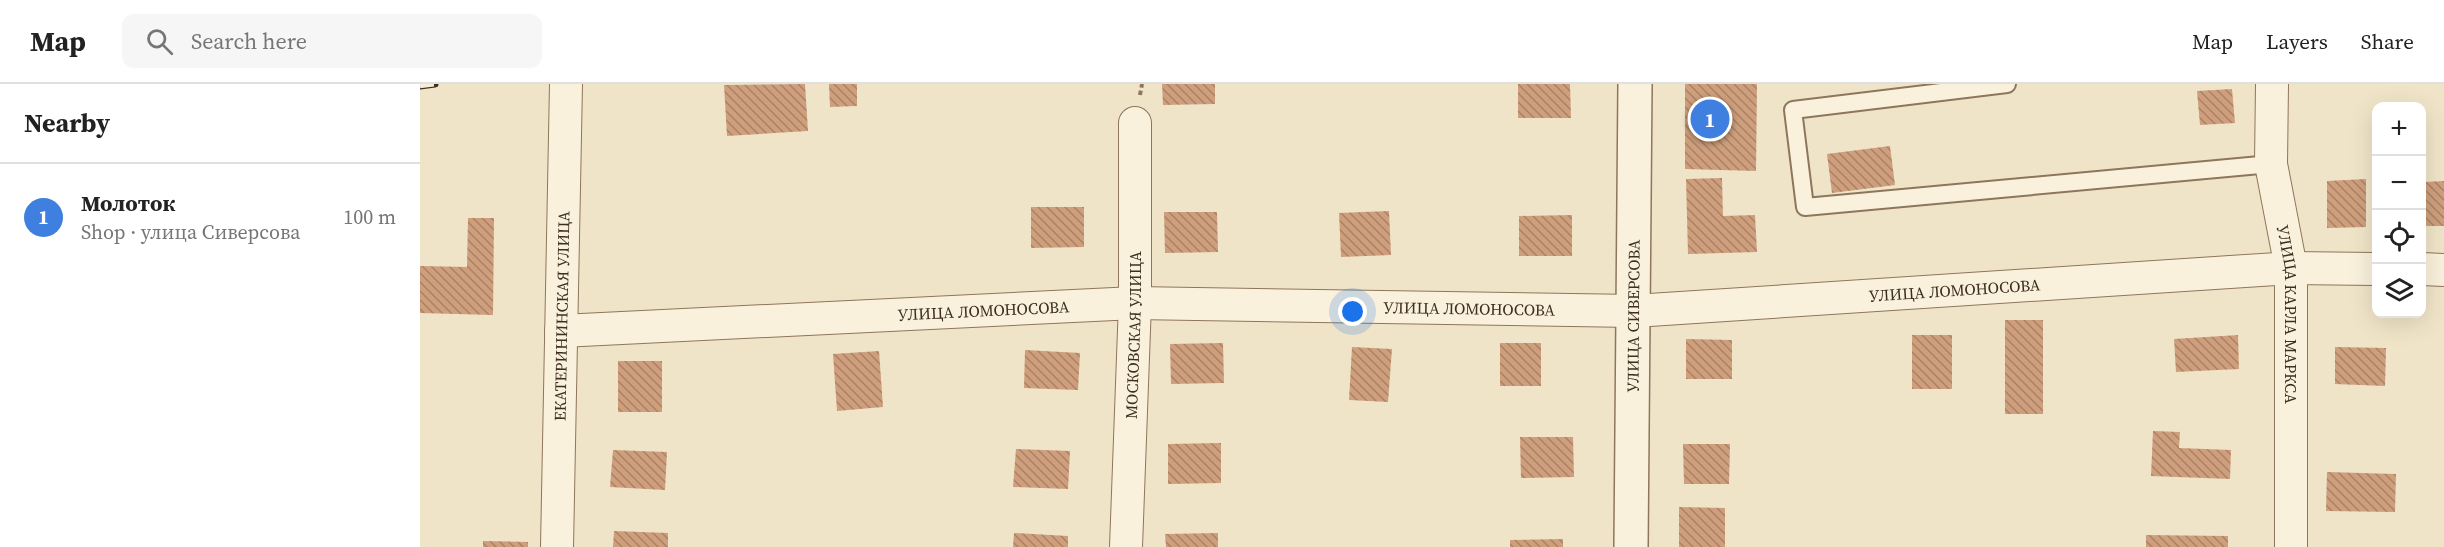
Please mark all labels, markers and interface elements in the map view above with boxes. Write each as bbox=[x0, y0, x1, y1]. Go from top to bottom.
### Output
search box bbox=[122, 14, 542, 68]
text: Map bbox=[30, 22, 86, 60]
icon: search bbox=[143, 25, 176, 58]
text: Search here bbox=[191, 26, 307, 56]
text: Map bbox=[2192, 27, 2233, 56]
text: Layers bbox=[2266, 27, 2328, 56]
text: Share bbox=[2361, 27, 2414, 56]
pin: 1 bbox=[1690, 96, 1730, 141]
map controls bbox=[2372, 102, 2426, 318]
button: + bbox=[2372, 102, 2426, 156]
text: Nearby bbox=[24, 105, 110, 141]
button: − bbox=[2372, 156, 2426, 210]
text: Молоток bbox=[81, 188, 175, 218]
text: 1 bbox=[38, 203, 49, 231]
text: 100 m bbox=[343, 203, 396, 231]
street label: ЕКАТЕРИНИНСКАЯ УЛИЦА bbox=[548, 210, 575, 421]
button: locate bbox=[2372, 210, 2426, 264]
text: Shop · улица Сиверсова bbox=[81, 218, 301, 246]
street label: УЛИЦА КАРЛА МАРКСА bbox=[2272, 223, 2302, 404]
street label: УЛИЦА СИВЕРСОВА bbox=[1621, 239, 1645, 393]
street label: МОСКОВСКАЯ УЛИЦА bbox=[1120, 251, 1146, 419]
button: layers bbox=[2372, 264, 2426, 318]
street label: УЛИЦА ЛОМОНОСОВА bbox=[1868, 273, 2041, 307]
street label: УЛИЦА ЛОМОНОСОВА bbox=[897, 295, 1070, 326]
street label: УЛИЦА ЛОМОНОСОВА bbox=[1383, 296, 1556, 321]
your location bbox=[1338, 297, 1367, 326]

